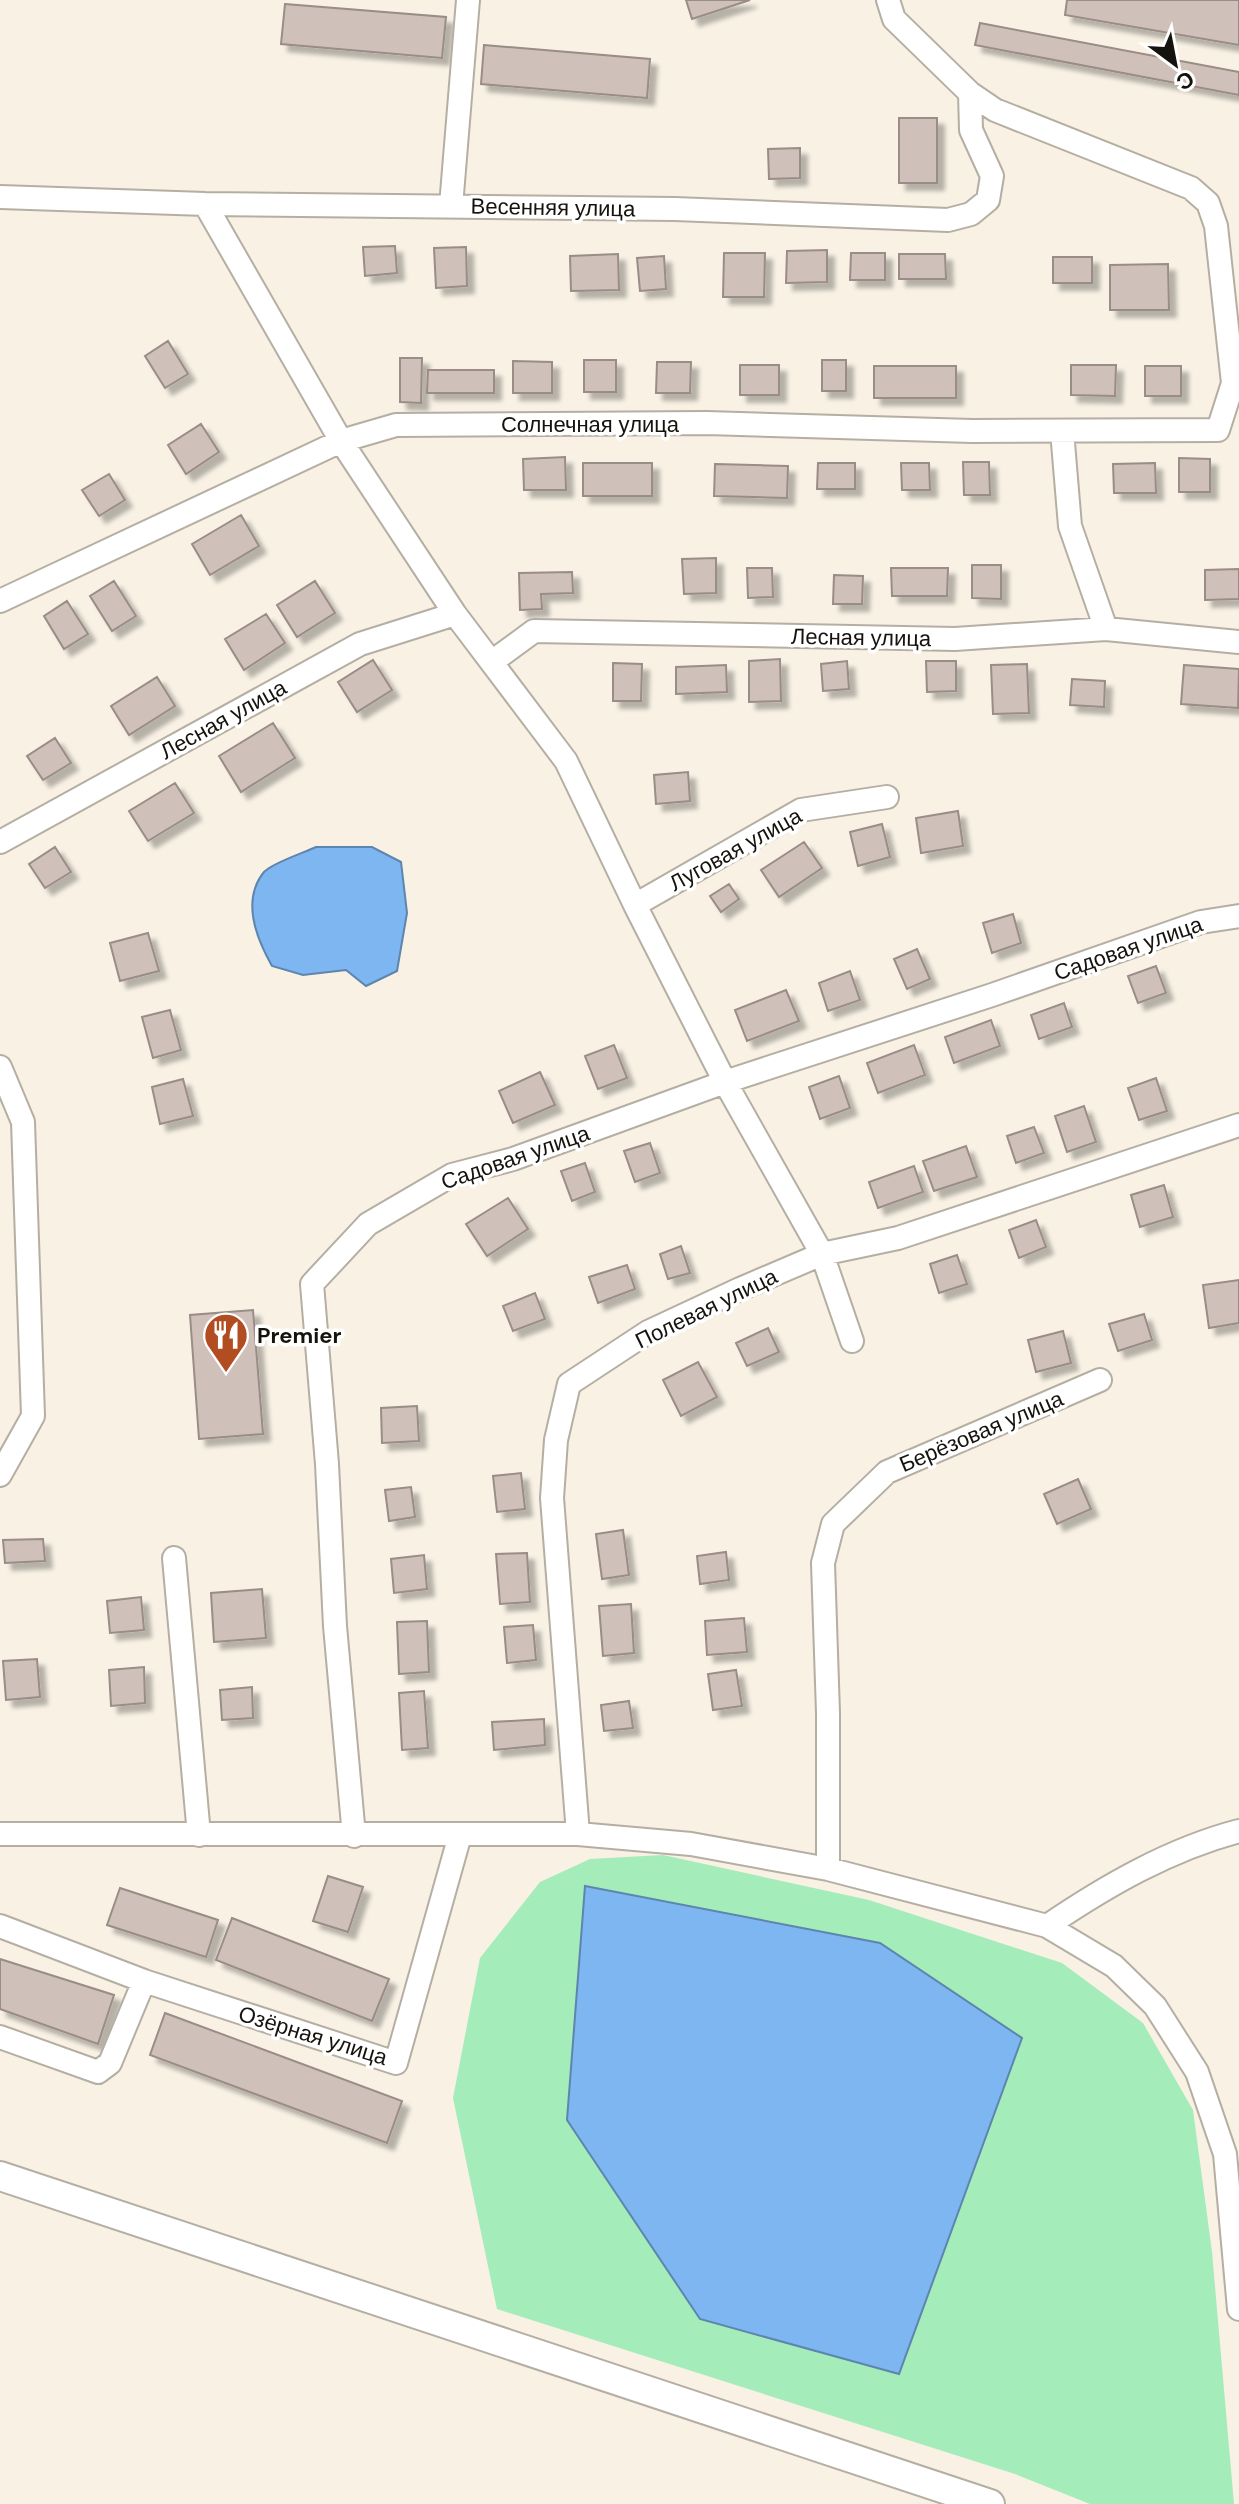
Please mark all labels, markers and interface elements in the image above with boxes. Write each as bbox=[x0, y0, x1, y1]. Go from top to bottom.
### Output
north arrow bbox=[1135, 24, 1215, 104]
text: С bbox=[1171, 64, 1200, 97]
street label: Весенняя улица bbox=[470, 192, 636, 223]
street label: Солнечная улица bbox=[501, 410, 680, 439]
street label: Лесная улица bbox=[791, 622, 932, 653]
street label: Лесная улица bbox=[155, 672, 292, 766]
street label: Луговая улица bbox=[664, 801, 807, 898]
street label: Садовая улица bbox=[1050, 909, 1207, 987]
street label: Садовая улица bbox=[437, 1118, 594, 1196]
street label: Полевая улица bbox=[630, 1261, 783, 1355]
restaurant icon: Premier bbox=[202, 1311, 250, 1374]
place label: Premier bbox=[257, 1321, 342, 1350]
street label: Берёзовая улица bbox=[895, 1384, 1068, 1479]
street label: Озёрная улица bbox=[235, 1999, 392, 2072]

